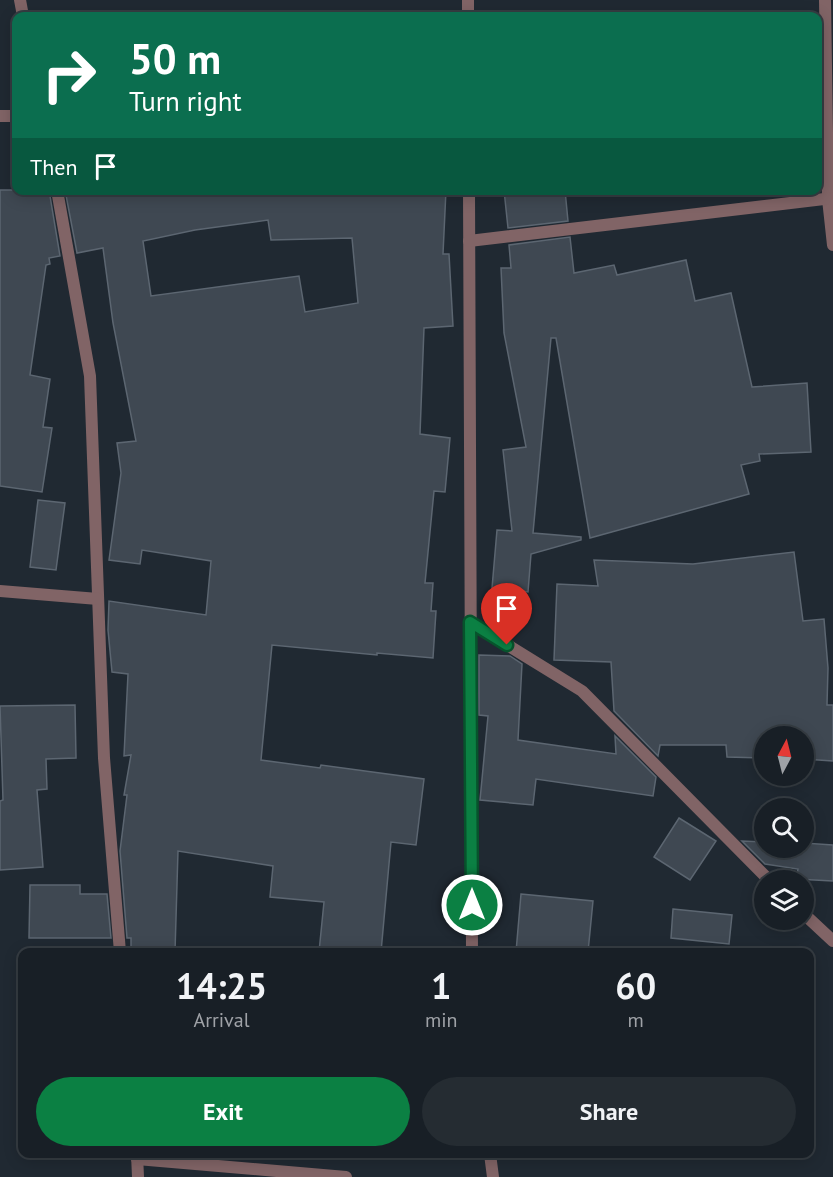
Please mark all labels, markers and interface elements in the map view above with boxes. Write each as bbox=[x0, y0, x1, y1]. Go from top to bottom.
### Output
text: 50 m bbox=[129, 31, 221, 86]
icon: right bbox=[30, 36, 108, 114]
text: Turn right bbox=[129, 84, 242, 118]
icon: arrive bbox=[89, 150, 122, 183]
text: Then bbox=[30, 153, 77, 181]
pin bbox=[481, 583, 532, 645]
icon: arrive bbox=[490, 592, 523, 625]
north arrow bbox=[754, 726, 814, 786]
map controls bbox=[754, 726, 814, 930]
button: search bbox=[754, 798, 814, 858]
button: layers bbox=[754, 870, 814, 930]
position arrow bbox=[440, 873, 504, 937]
text: 14:25 bbox=[176, 962, 267, 1009]
text: 1 bbox=[431, 962, 451, 1009]
text: 60 bbox=[615, 962, 656, 1009]
text: Arrival bbox=[193, 1007, 250, 1033]
text: min bbox=[425, 1007, 458, 1033]
text: m bbox=[628, 1007, 644, 1033]
button: Exit bbox=[36, 1077, 410, 1146]
button: Share bbox=[422, 1077, 796, 1146]

